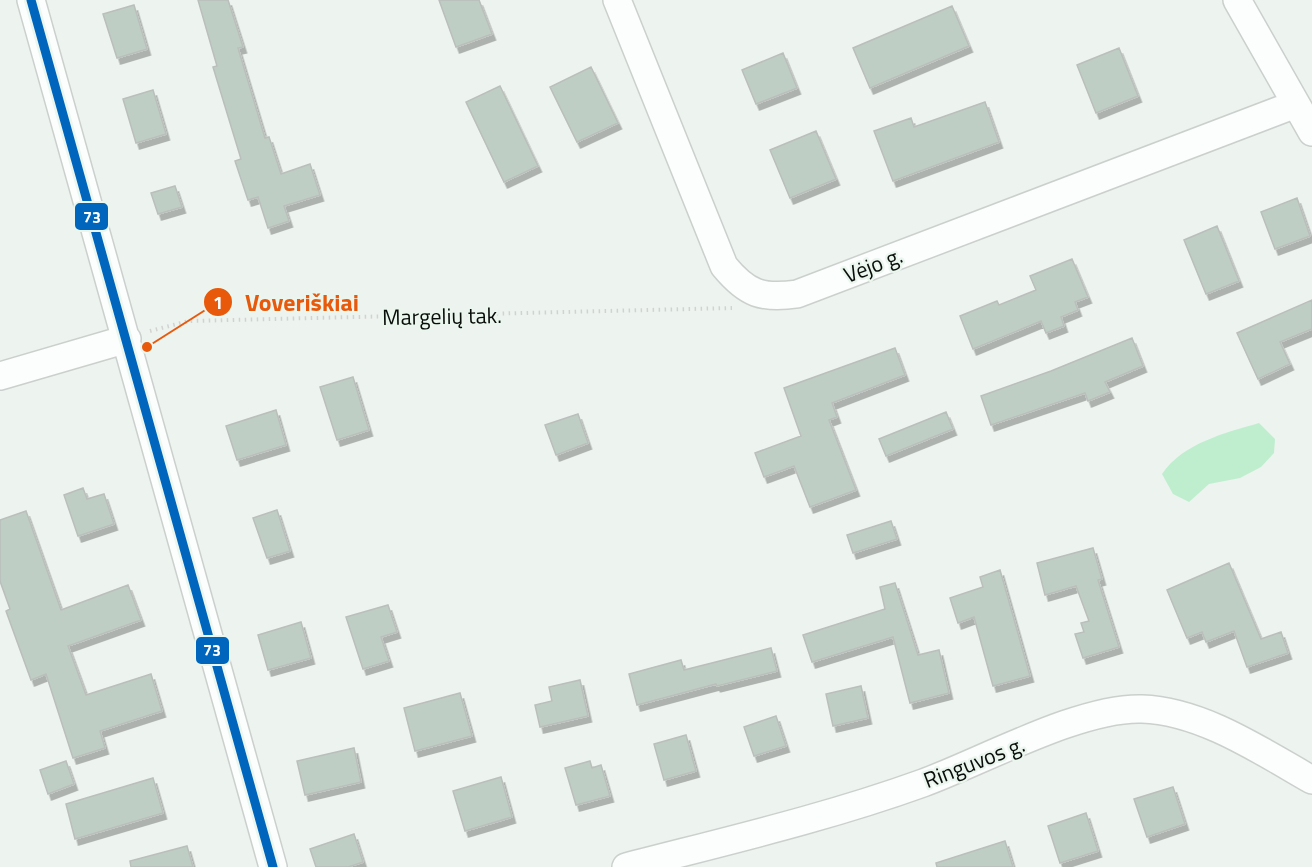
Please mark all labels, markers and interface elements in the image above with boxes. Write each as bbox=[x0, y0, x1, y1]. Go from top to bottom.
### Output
line badge: 73 bbox=[74, 202, 109, 231]
text: 73 bbox=[83, 205, 101, 229]
street label: Vėjo g. bbox=[839, 238, 907, 292]
callout: Voveriškiai bbox=[203, 281, 371, 323]
text: Voveriškiai bbox=[245, 284, 359, 320]
text: 1 bbox=[213, 289, 223, 316]
street label: Margelių tak. bbox=[382, 298, 502, 334]
line badge: 73 bbox=[195, 636, 230, 665]
text: 73 bbox=[203, 638, 221, 662]
street label: Ringuvos g. bbox=[918, 727, 1030, 797]

